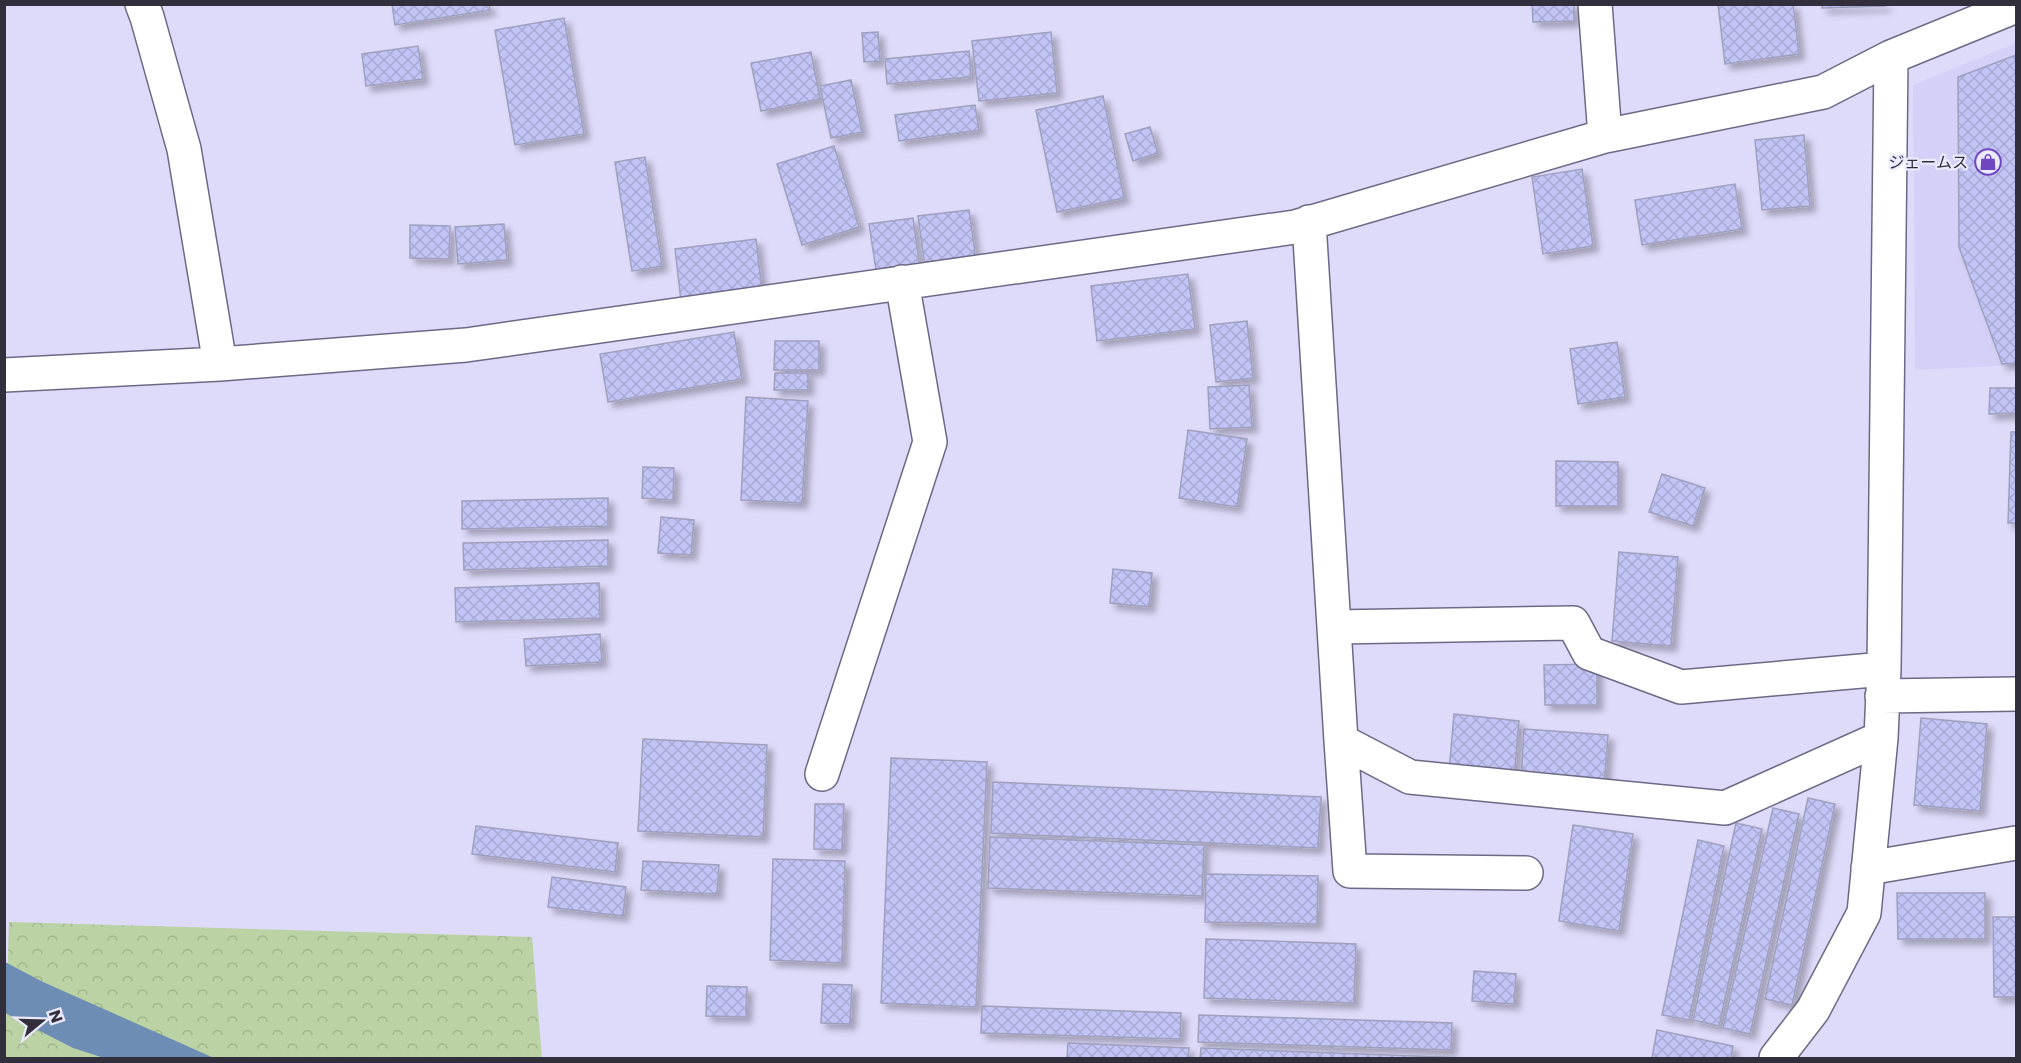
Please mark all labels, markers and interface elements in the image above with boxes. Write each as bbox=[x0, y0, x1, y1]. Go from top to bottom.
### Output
shop icon: ジェームス bbox=[1973, 147, 2003, 177]
place label: ジェームス bbox=[1888, 151, 1968, 174]
north arrow bbox=[12, 991, 72, 1051]
text: N bbox=[43, 1007, 69, 1026]

